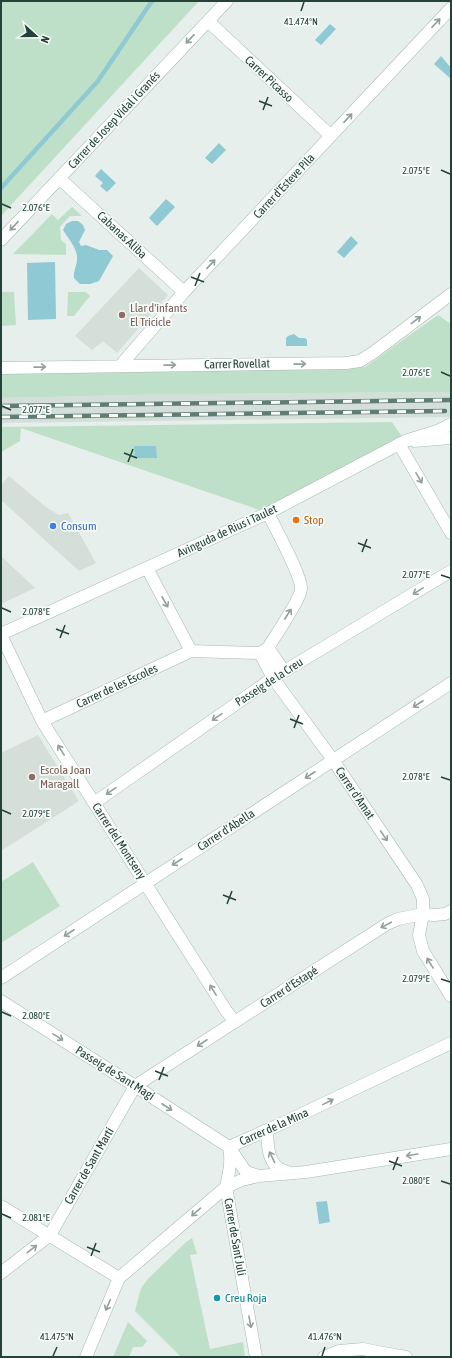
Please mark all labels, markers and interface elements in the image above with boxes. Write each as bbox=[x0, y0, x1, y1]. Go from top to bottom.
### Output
north arrow bbox=[16, 16, 56, 56]
text: 41.474°N bbox=[284, 16, 318, 27]
one-way arrow bbox=[432, 18, 441, 28]
text: N bbox=[39, 34, 52, 45]
one-way arrow bbox=[186, 34, 195, 44]
street label: Carrer Picasso bbox=[242, 53, 296, 105]
street label: Carrer de Josep Vidal i Granés bbox=[65, 68, 163, 172]
one-way arrow bbox=[343, 113, 352, 123]
street label: Carrer d'Esteve Pila bbox=[250, 151, 318, 221]
text: 2.075°E bbox=[402, 165, 431, 176]
text: 2.076°E bbox=[22, 202, 51, 213]
street label: Cabanas Aliba bbox=[94, 209, 150, 261]
one-way arrow bbox=[10, 221, 19, 231]
one-way arrow bbox=[206, 259, 216, 269]
place label: Llar d'infants El Tricicle bbox=[130, 301, 187, 329]
marker: Llar d'infants El Tricicle bbox=[117, 310, 127, 320]
one-way arrow bbox=[411, 316, 422, 324]
street label: Carrer Rovellat bbox=[204, 356, 271, 372]
one-way arrow bbox=[293, 360, 306, 367]
one-way arrow bbox=[163, 362, 176, 369]
one-way arrow bbox=[33, 363, 46, 371]
text: 2.076°E bbox=[402, 367, 431, 378]
text: 2.077°E bbox=[22, 404, 51, 415]
one-way arrow bbox=[415, 472, 423, 484]
street label: Avinguda de Rius i Taulet bbox=[175, 501, 280, 560]
place label: Stop bbox=[304, 513, 324, 527]
marker: Stop bbox=[291, 515, 301, 525]
place label: Consum bbox=[61, 519, 97, 533]
marker: Consum bbox=[48, 521, 58, 531]
text: 2.077°E bbox=[402, 569, 431, 580]
one-way arrow bbox=[412, 587, 424, 595]
one-way arrow bbox=[162, 596, 170, 608]
text: 2.078°E bbox=[22, 606, 51, 617]
one-way arrow bbox=[284, 609, 292, 620]
street label: Passeig de la Creu bbox=[232, 655, 306, 709]
street label: Carrer de les Escoles bbox=[74, 661, 160, 711]
one-way arrow bbox=[413, 700, 424, 709]
one-way arrow bbox=[212, 713, 223, 721]
one-way arrow bbox=[56, 744, 64, 756]
place label: Escola Joan Maragall bbox=[40, 763, 91, 791]
street label: Carrer d'Amat bbox=[332, 764, 378, 822]
one-way arrow bbox=[304, 771, 315, 780]
text: 2.078°E bbox=[402, 771, 431, 782]
marker: Escola Joan Maragall bbox=[27, 772, 37, 782]
one-way arrow bbox=[105, 787, 116, 795]
street label: Carrer del Montseny bbox=[89, 800, 149, 882]
street label: Carrer d'Abella bbox=[195, 806, 257, 854]
text: 2.079°E bbox=[22, 808, 51, 819]
one-way arrow bbox=[380, 830, 388, 841]
one-way arrow bbox=[172, 858, 183, 866]
one-way arrow bbox=[380, 922, 392, 929]
one-way arrow bbox=[63, 930, 75, 938]
one-way arrow bbox=[426, 957, 434, 969]
street label: Carrer d'Estapé bbox=[258, 963, 320, 1011]
text: 2.079°E bbox=[402, 973, 431, 984]
one-way arrow bbox=[208, 984, 216, 996]
text: 2.080°E bbox=[22, 1010, 51, 1021]
one-way arrow bbox=[52, 1033, 63, 1041]
one-way arrow bbox=[197, 1039, 208, 1047]
street label: Passeig de Sant Magí bbox=[73, 1043, 157, 1103]
one-way arrow bbox=[322, 1098, 334, 1105]
one-way arrow bbox=[162, 1103, 173, 1111]
street label: Carrer de la Mina bbox=[237, 1106, 311, 1148]
street label: Carrer de Sant Martí bbox=[61, 1125, 117, 1207]
one-way arrow bbox=[267, 1151, 275, 1163]
one-way arrow bbox=[406, 1151, 419, 1159]
text: 2.080°E bbox=[402, 1175, 431, 1186]
street label: Carrer de Sant Juli bbox=[221, 1197, 249, 1277]
one-way arrow bbox=[191, 1208, 201, 1217]
text: 2.081°E bbox=[22, 1212, 51, 1223]
one-way arrow bbox=[26, 1245, 37, 1253]
place label: Creu Roja bbox=[225, 1291, 267, 1305]
marker: Creu Roja bbox=[212, 1293, 222, 1303]
one-way arrow bbox=[104, 1298, 111, 1310]
one-way arrow bbox=[246, 1315, 254, 1328]
text: 41.475°N bbox=[40, 1331, 74, 1342]
text: 41.476°N bbox=[308, 1331, 342, 1342]

